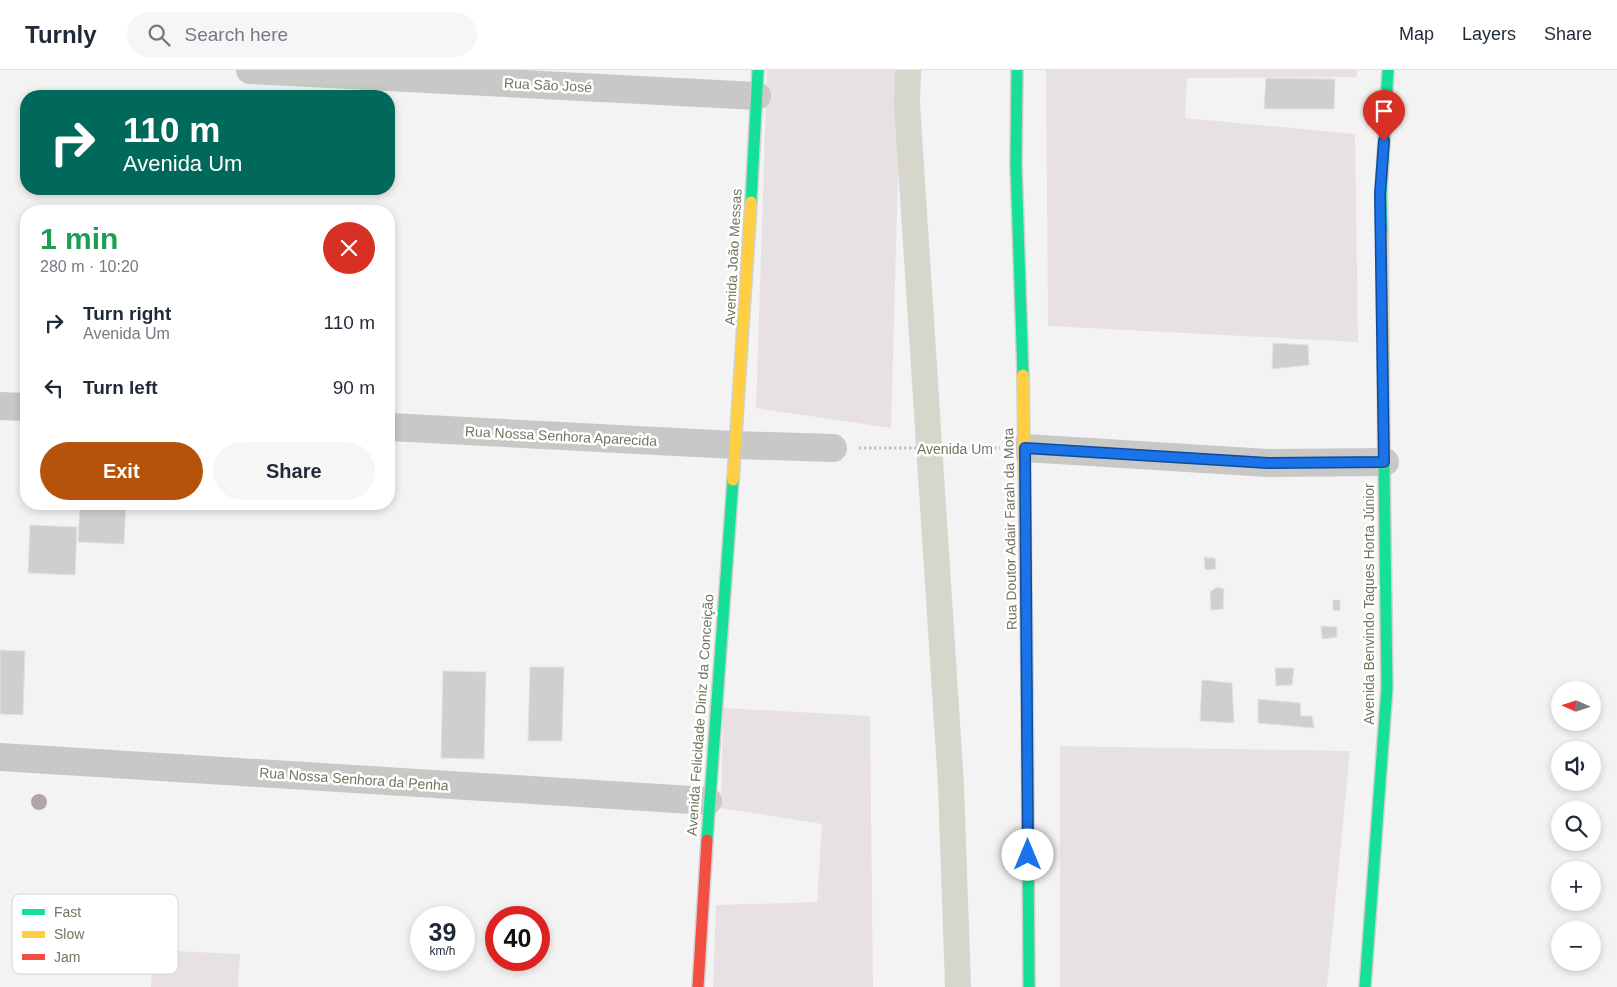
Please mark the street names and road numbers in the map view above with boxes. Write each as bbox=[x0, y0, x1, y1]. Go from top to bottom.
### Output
street label: Rua São José bbox=[504, 75, 593, 95]
street label: Avenida João Messas bbox=[721, 188, 745, 326]
street label: Rua Nossa Senhora Aparecida bbox=[465, 423, 658, 449]
street label: Rua Doutor Adair Farah da Mota bbox=[1000, 428, 1020, 630]
street label: Avenida Um bbox=[917, 441, 993, 457]
street label: Avenida Benvindo Taques Horta Júnior bbox=[1361, 483, 1377, 725]
street label: Avenida Felicidade Diniz da Conceição bbox=[684, 593, 716, 837]
street label: Rua Nossa Senhora da Penha bbox=[259, 764, 449, 794]

